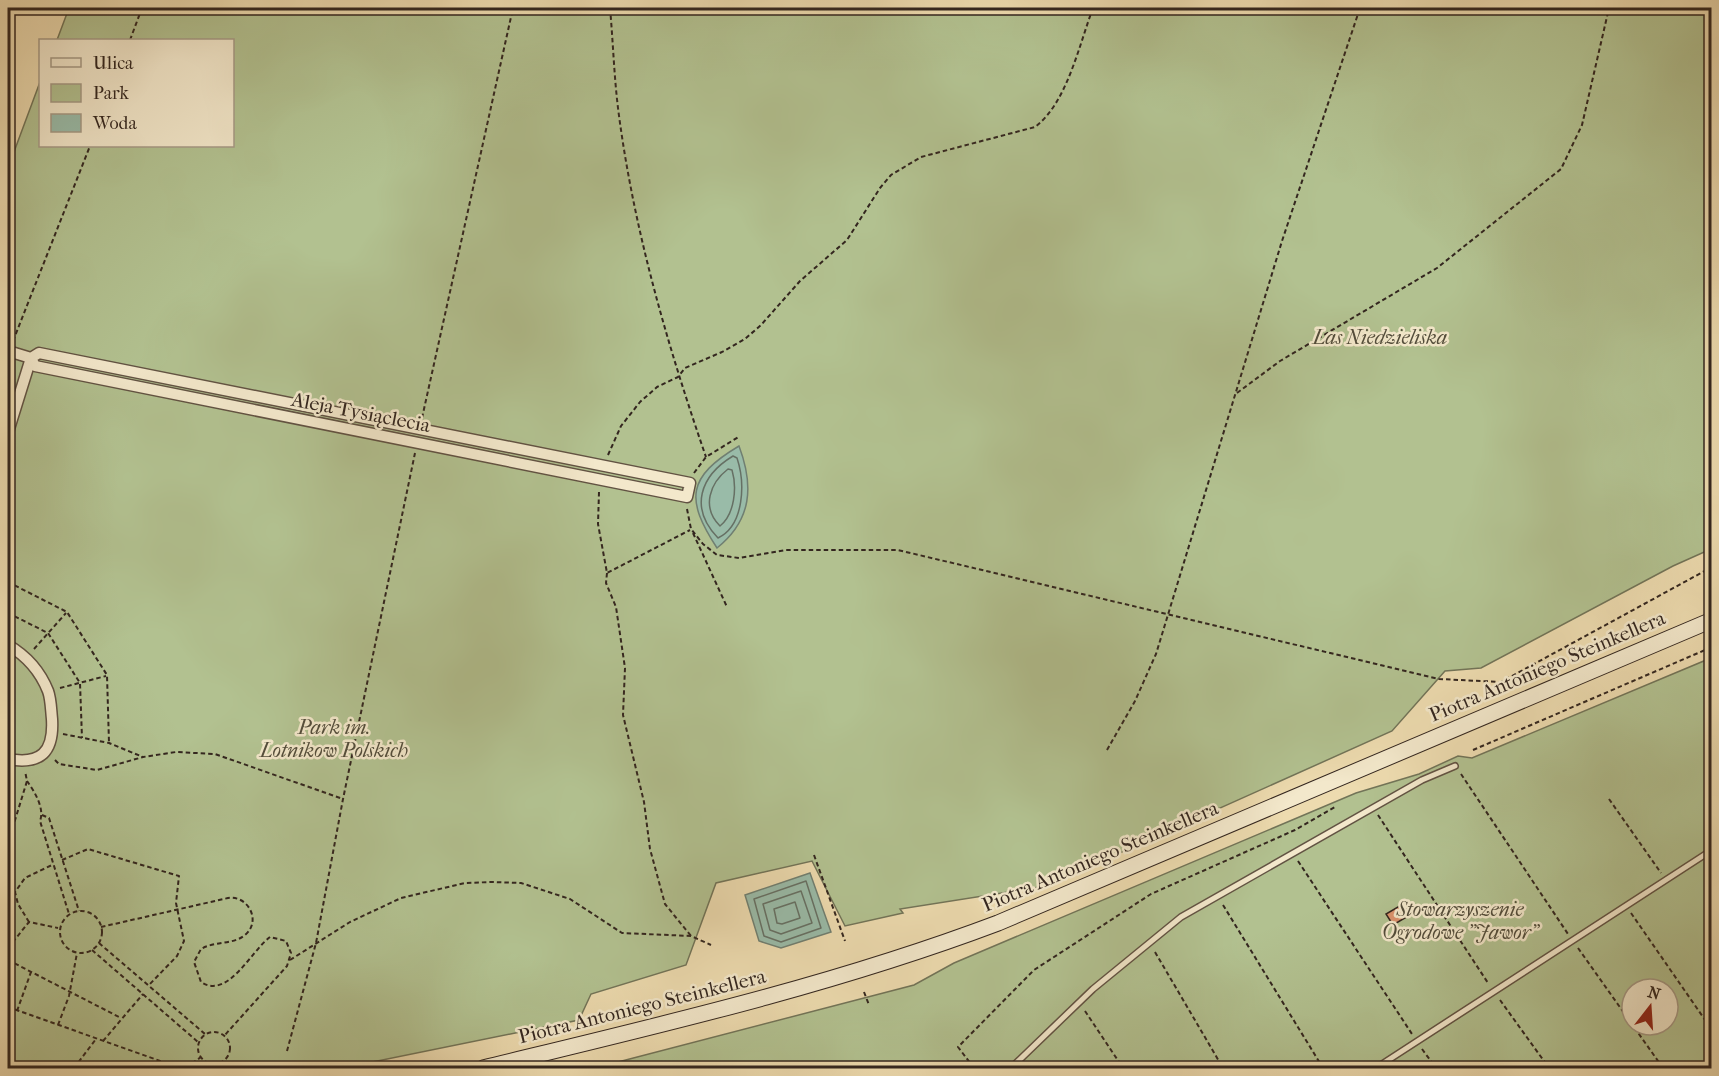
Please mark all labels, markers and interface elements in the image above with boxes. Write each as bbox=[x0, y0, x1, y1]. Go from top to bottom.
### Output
legend bbox=[39, 39, 234, 147]
text: Ulica bbox=[93, 53, 134, 74]
text: Park bbox=[93, 83, 130, 104]
text: Woda bbox=[92, 113, 137, 134]
park label: Las Niedzieliska bbox=[1311, 326, 1447, 349]
street label: Aleja Tysiąclecia bbox=[288, 388, 433, 437]
street label: Piotra Antoniego Steinkellera bbox=[1426, 606, 1669, 727]
park label: Park im. Lotnikow Polskich bbox=[258, 716, 408, 762]
street label: Piotra Antoniego Steinkellera bbox=[979, 796, 1222, 917]
park label: Stowarzyszenie Ogrodowe "Jawor" bbox=[1382, 898, 1541, 944]
street label: Piotra Antoniego Steinkellera bbox=[516, 964, 769, 1048]
north arrow bbox=[1620, 977, 1680, 1037]
text: N bbox=[1646, 982, 1664, 1004]

